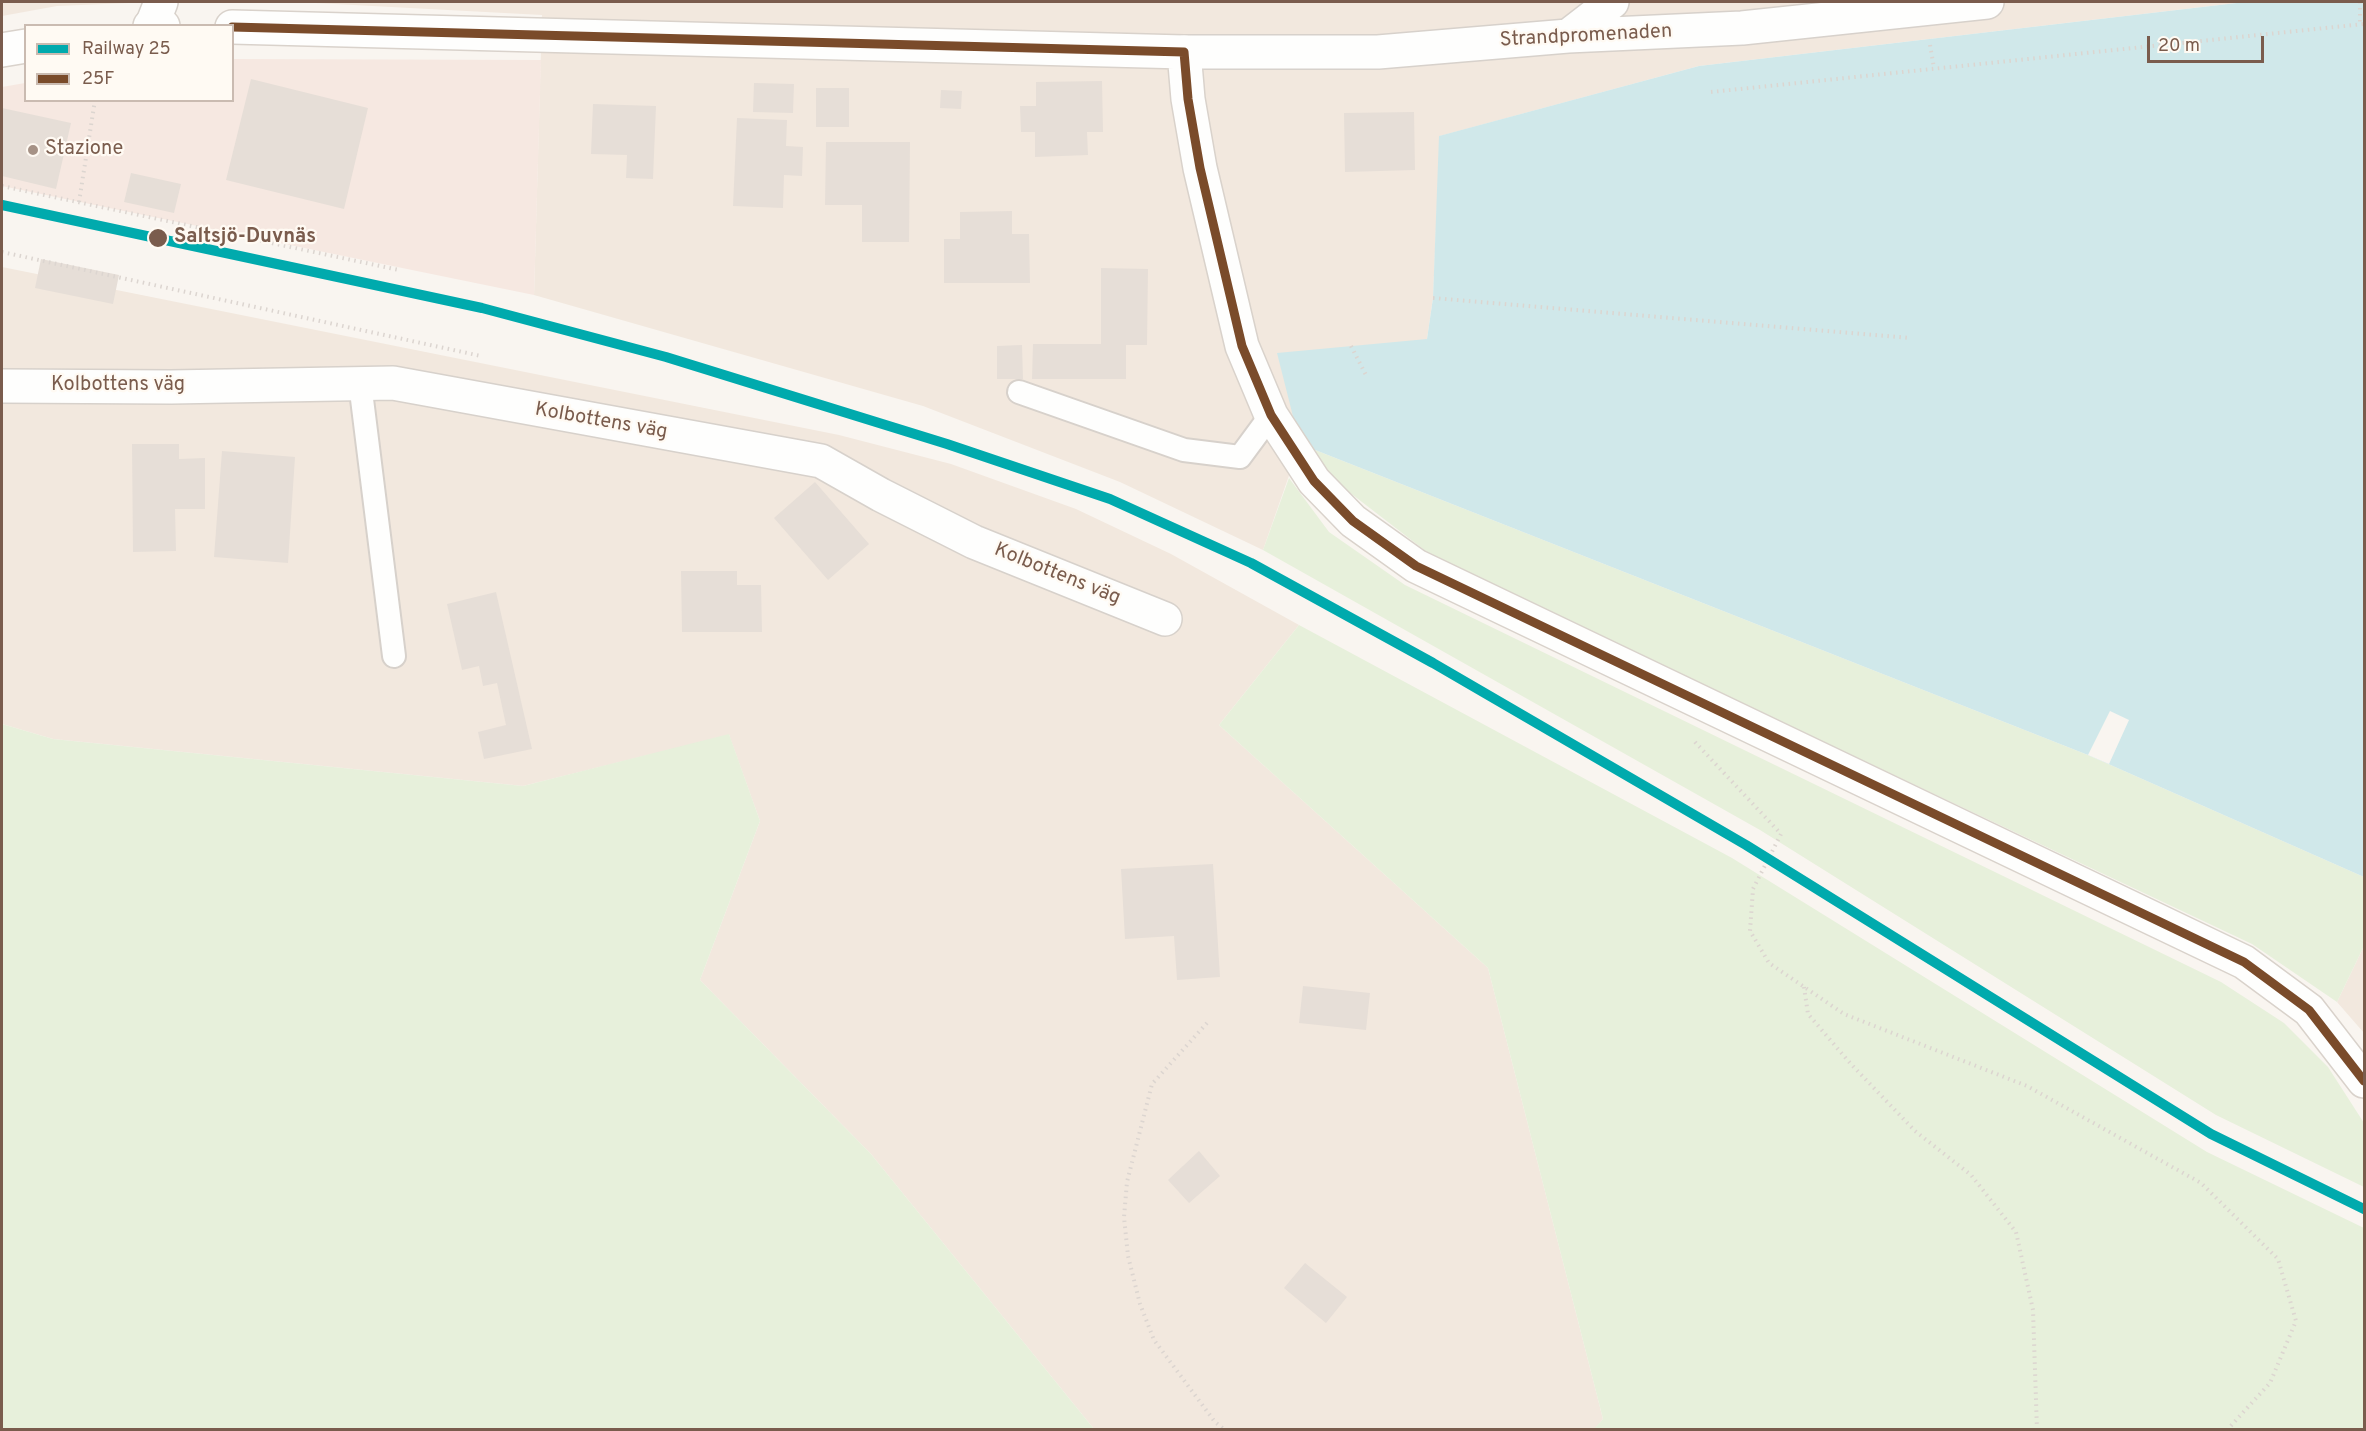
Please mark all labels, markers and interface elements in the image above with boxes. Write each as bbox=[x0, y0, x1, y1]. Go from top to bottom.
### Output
street label: Strandpromenaden bbox=[1499, 20, 1673, 54]
legend bbox=[24, 24, 234, 102]
scale bar bbox=[2150, 24, 2267, 62]
text: 20 m bbox=[2158, 35, 2200, 58]
text: Railway 25 bbox=[82, 38, 171, 61]
text: 25F bbox=[82, 68, 114, 91]
place label: Stazione bbox=[45, 138, 123, 162]
marker: Stazione bbox=[26, 143, 40, 157]
place label: Saltsjö-Duvnäs bbox=[174, 226, 316, 250]
marker: Saltsjö-Duvnäs bbox=[147, 227, 169, 249]
street label: Kolbottens väg bbox=[51, 374, 185, 398]
street label: Kolbottens väg bbox=[533, 399, 669, 445]
street label: Kolbottens väg bbox=[990, 539, 1124, 611]

